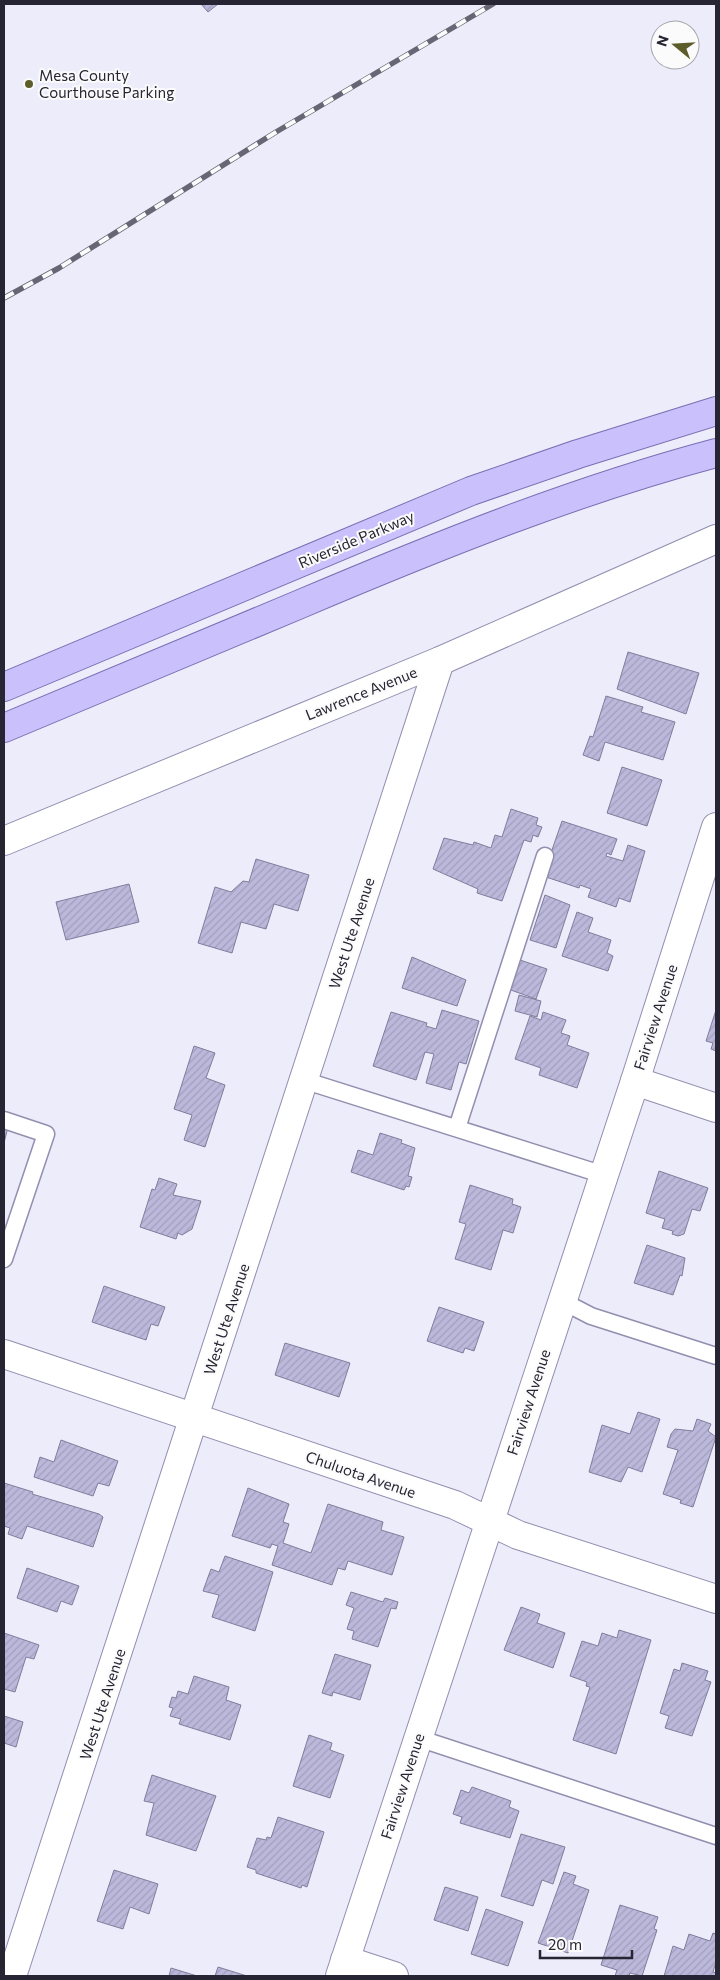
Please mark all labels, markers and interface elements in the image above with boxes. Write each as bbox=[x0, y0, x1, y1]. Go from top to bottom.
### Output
north arrow bbox=[650, 20, 700, 70]
text: N bbox=[652, 33, 672, 48]
place label: Mesa County Courthouse Parking bbox=[39, 66, 174, 101]
marker: Mesa County Courthouse Parking bbox=[23, 78, 35, 90]
street label: Riverside Parkway bbox=[296, 506, 417, 571]
street label: Lawrence Avenue bbox=[303, 662, 419, 724]
street label: West Ute Avenue bbox=[325, 875, 377, 991]
street label: Fairview Avenue bbox=[629, 962, 681, 1072]
street label: West Ute Avenue bbox=[200, 1261, 252, 1377]
street label: Fairview Avenue bbox=[502, 1347, 554, 1457]
street label: Chuluota Avenue bbox=[304, 1447, 418, 1501]
street label: West Ute Avenue bbox=[76, 1646, 128, 1762]
street label: Fairview Avenue bbox=[376, 1731, 428, 1841]
scale bar bbox=[540, 1928, 632, 1960]
text: 20 m bbox=[548, 1935, 582, 1953]

